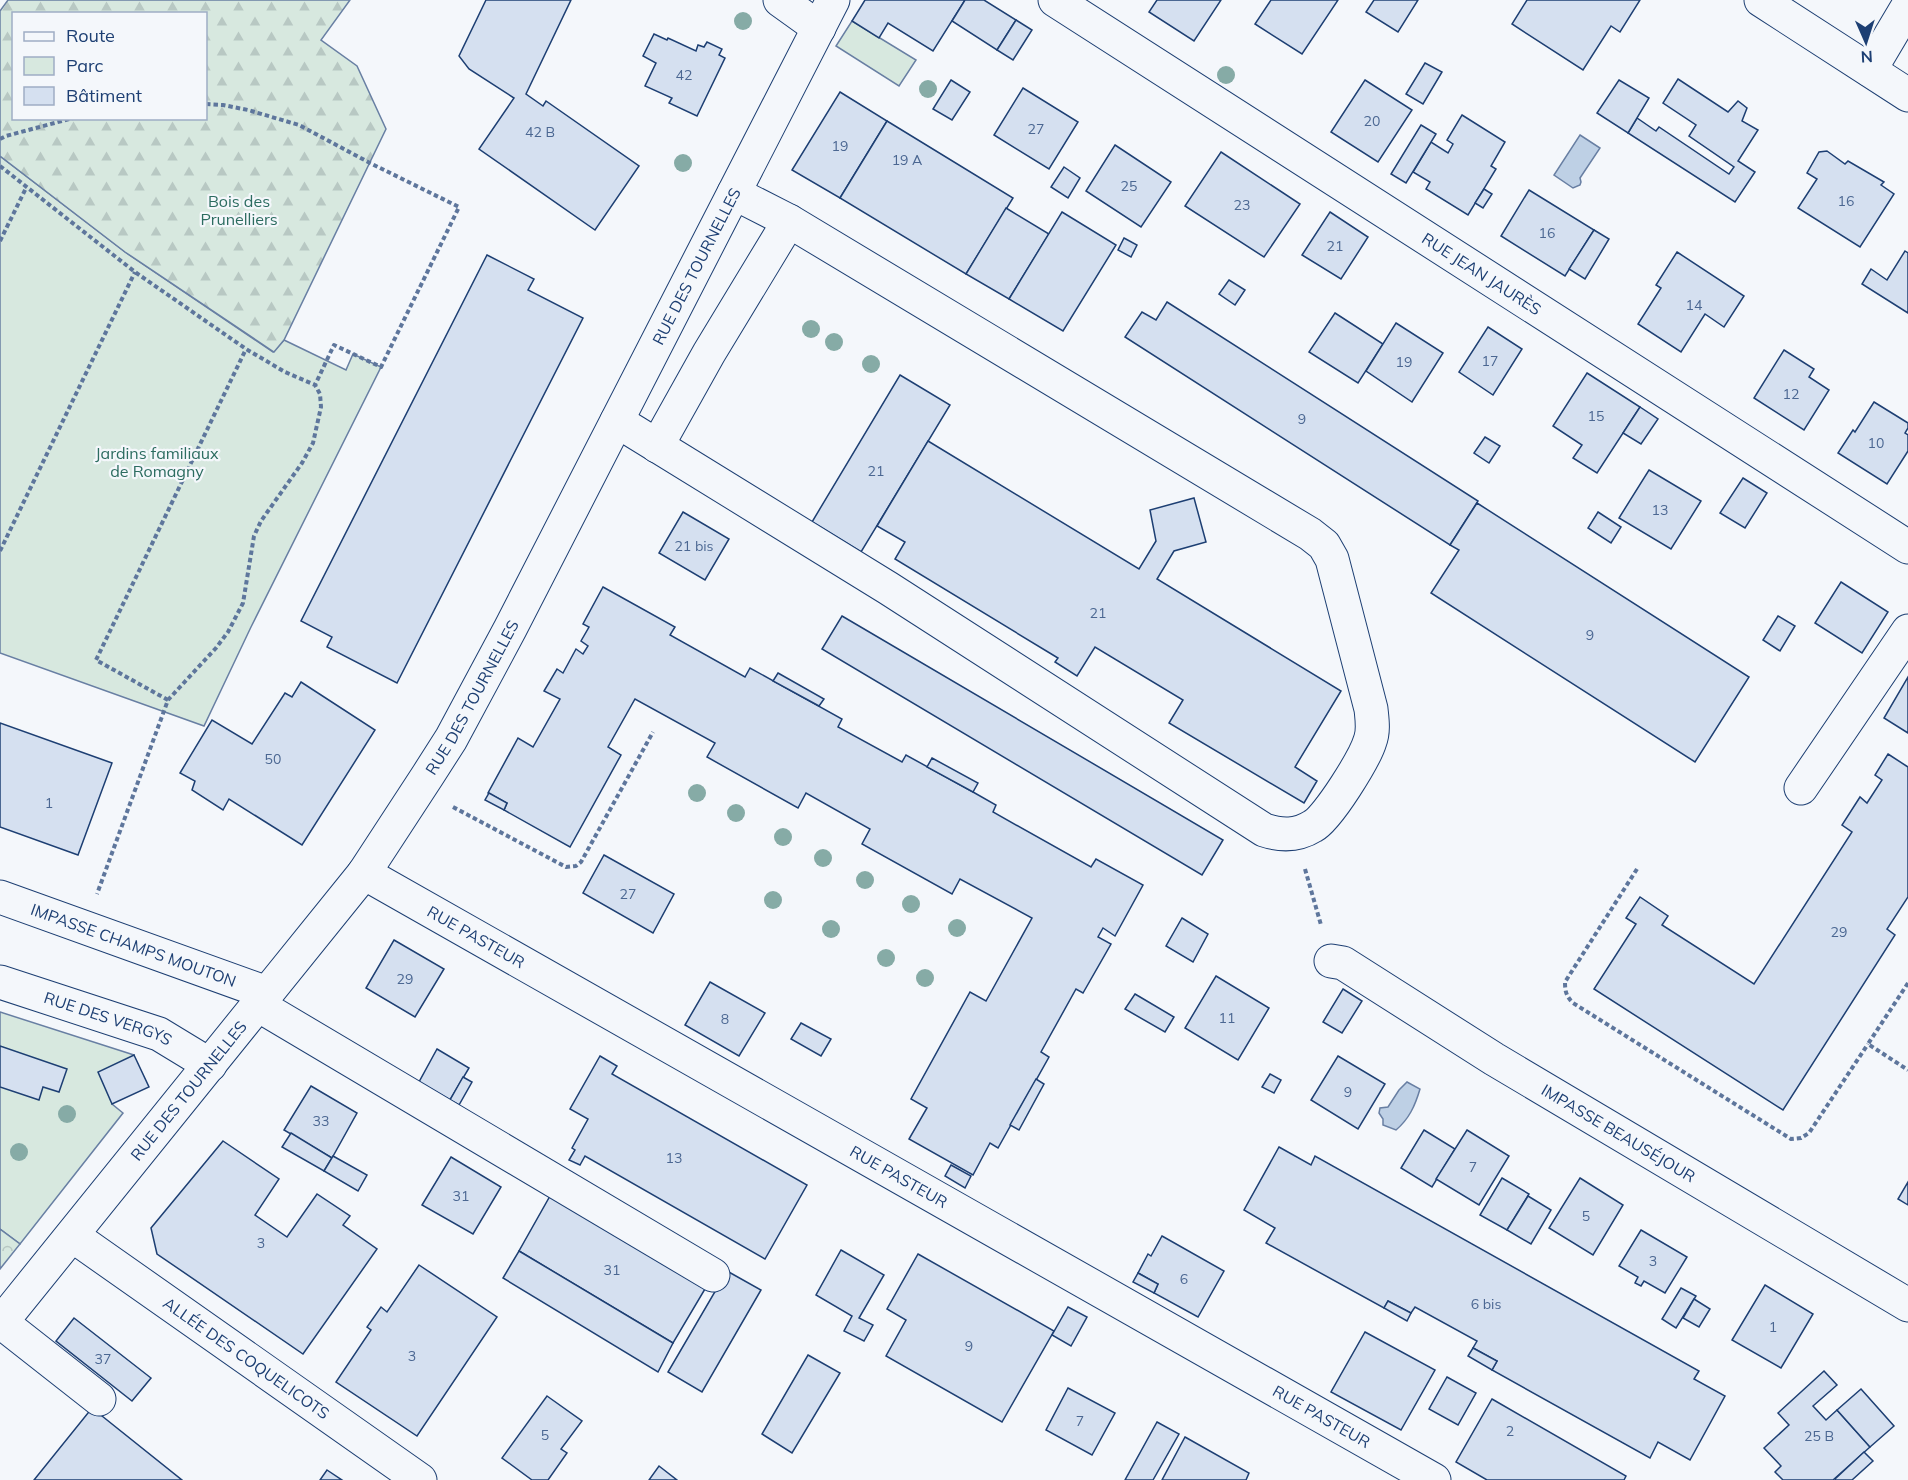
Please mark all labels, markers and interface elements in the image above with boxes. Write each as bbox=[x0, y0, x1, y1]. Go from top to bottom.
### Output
legend bbox=[12, 12, 207, 120]
north arrow bbox=[1836, 12, 1896, 72]
text: Route bbox=[66, 24, 115, 47]
text: N bbox=[1860, 47, 1873, 67]
text: Parc bbox=[66, 54, 104, 77]
house number: 42 bbox=[676, 66, 692, 84]
text: Bâtiment bbox=[66, 84, 142, 107]
house number: 20 bbox=[1364, 112, 1380, 130]
house number: 27 bbox=[1028, 120, 1044, 138]
house number: 42 B bbox=[525, 123, 555, 141]
house number: 19 bbox=[832, 137, 848, 155]
house number: 19 A bbox=[892, 151, 923, 169]
house number: 25 bbox=[1121, 177, 1137, 195]
street label: RUE DES TOURNELLES bbox=[648, 184, 745, 348]
park label: Bois des Prunelliers bbox=[200, 191, 278, 229]
house number: 16 bbox=[1838, 192, 1854, 210]
house number: 23 bbox=[1234, 196, 1250, 214]
house number: 16 bbox=[1539, 224, 1555, 242]
street label: RUE JEAN JAURÈS bbox=[1418, 228, 1545, 319]
house number: 21 bbox=[1327, 237, 1343, 255]
house number: 14 bbox=[1686, 296, 1703, 314]
house number: 17 bbox=[1482, 352, 1498, 370]
house number: 19 bbox=[1396, 353, 1412, 371]
house number: 12 bbox=[1783, 385, 1799, 403]
house number: 15 bbox=[1588, 407, 1604, 425]
house number: 9 bbox=[1298, 410, 1306, 428]
house number: 10 bbox=[1868, 434, 1884, 452]
park label: Jardins familiaux de Romagny bbox=[95, 443, 219, 481]
house number: 21 bbox=[868, 462, 884, 480]
house number: 13 bbox=[1652, 501, 1668, 519]
house number: 21 bis bbox=[674, 537, 714, 555]
house number: 21 bbox=[1090, 604, 1106, 622]
street label: RUE DES TOURNELLES bbox=[421, 617, 523, 778]
house number: 9 bbox=[1586, 626, 1594, 644]
house number: 50 bbox=[265, 750, 281, 768]
house number: 1 bbox=[45, 794, 53, 812]
house number: 27 bbox=[620, 885, 636, 903]
street label: IMPASSE CHAMPS MOUTON bbox=[28, 899, 239, 991]
street label: RUE PASTEUR bbox=[424, 901, 529, 972]
house number: 29 bbox=[1831, 923, 1847, 941]
house number: 29 bbox=[397, 970, 413, 988]
street label: RUE DES VERGYS bbox=[42, 987, 176, 1050]
house number: 11 bbox=[1219, 1009, 1235, 1027]
house number: 8 bbox=[721, 1010, 729, 1028]
street label: RUE DES TOURNELLES bbox=[126, 1017, 251, 1164]
street label: IMPASSE BEAUSÉJOUR bbox=[1538, 1080, 1699, 1186]
house number: 9 bbox=[1344, 1083, 1352, 1101]
house number: 33 bbox=[313, 1112, 329, 1130]
street label: RUE PASTEUR bbox=[847, 1141, 951, 1212]
house number: 13 bbox=[666, 1149, 682, 1167]
house number: 7 bbox=[1469, 1158, 1477, 1176]
house number: 31 bbox=[453, 1187, 469, 1205]
house number: 5 bbox=[1582, 1207, 1590, 1225]
house number: 3 bbox=[257, 1234, 265, 1252]
house number: 3 bbox=[1649, 1252, 1657, 1270]
house number: 31 bbox=[604, 1261, 620, 1279]
house number: 6 bbox=[1180, 1270, 1188, 1288]
street label: ALLÉE DES COQUELICOTS bbox=[159, 1293, 333, 1423]
house number: 6 bis bbox=[1471, 1295, 1501, 1313]
house number: 1 bbox=[1769, 1318, 1777, 1336]
house number: 9 bbox=[965, 1337, 973, 1355]
house number: 3 bbox=[408, 1347, 416, 1365]
house number: 37 bbox=[95, 1350, 111, 1368]
street label: RUE PASTEUR bbox=[1269, 1381, 1374, 1452]
house number: 7 bbox=[1076, 1412, 1084, 1430]
house number: 2 bbox=[1506, 1422, 1514, 1440]
house number: 5 bbox=[541, 1426, 549, 1444]
house number: 25 B bbox=[1804, 1427, 1834, 1445]

